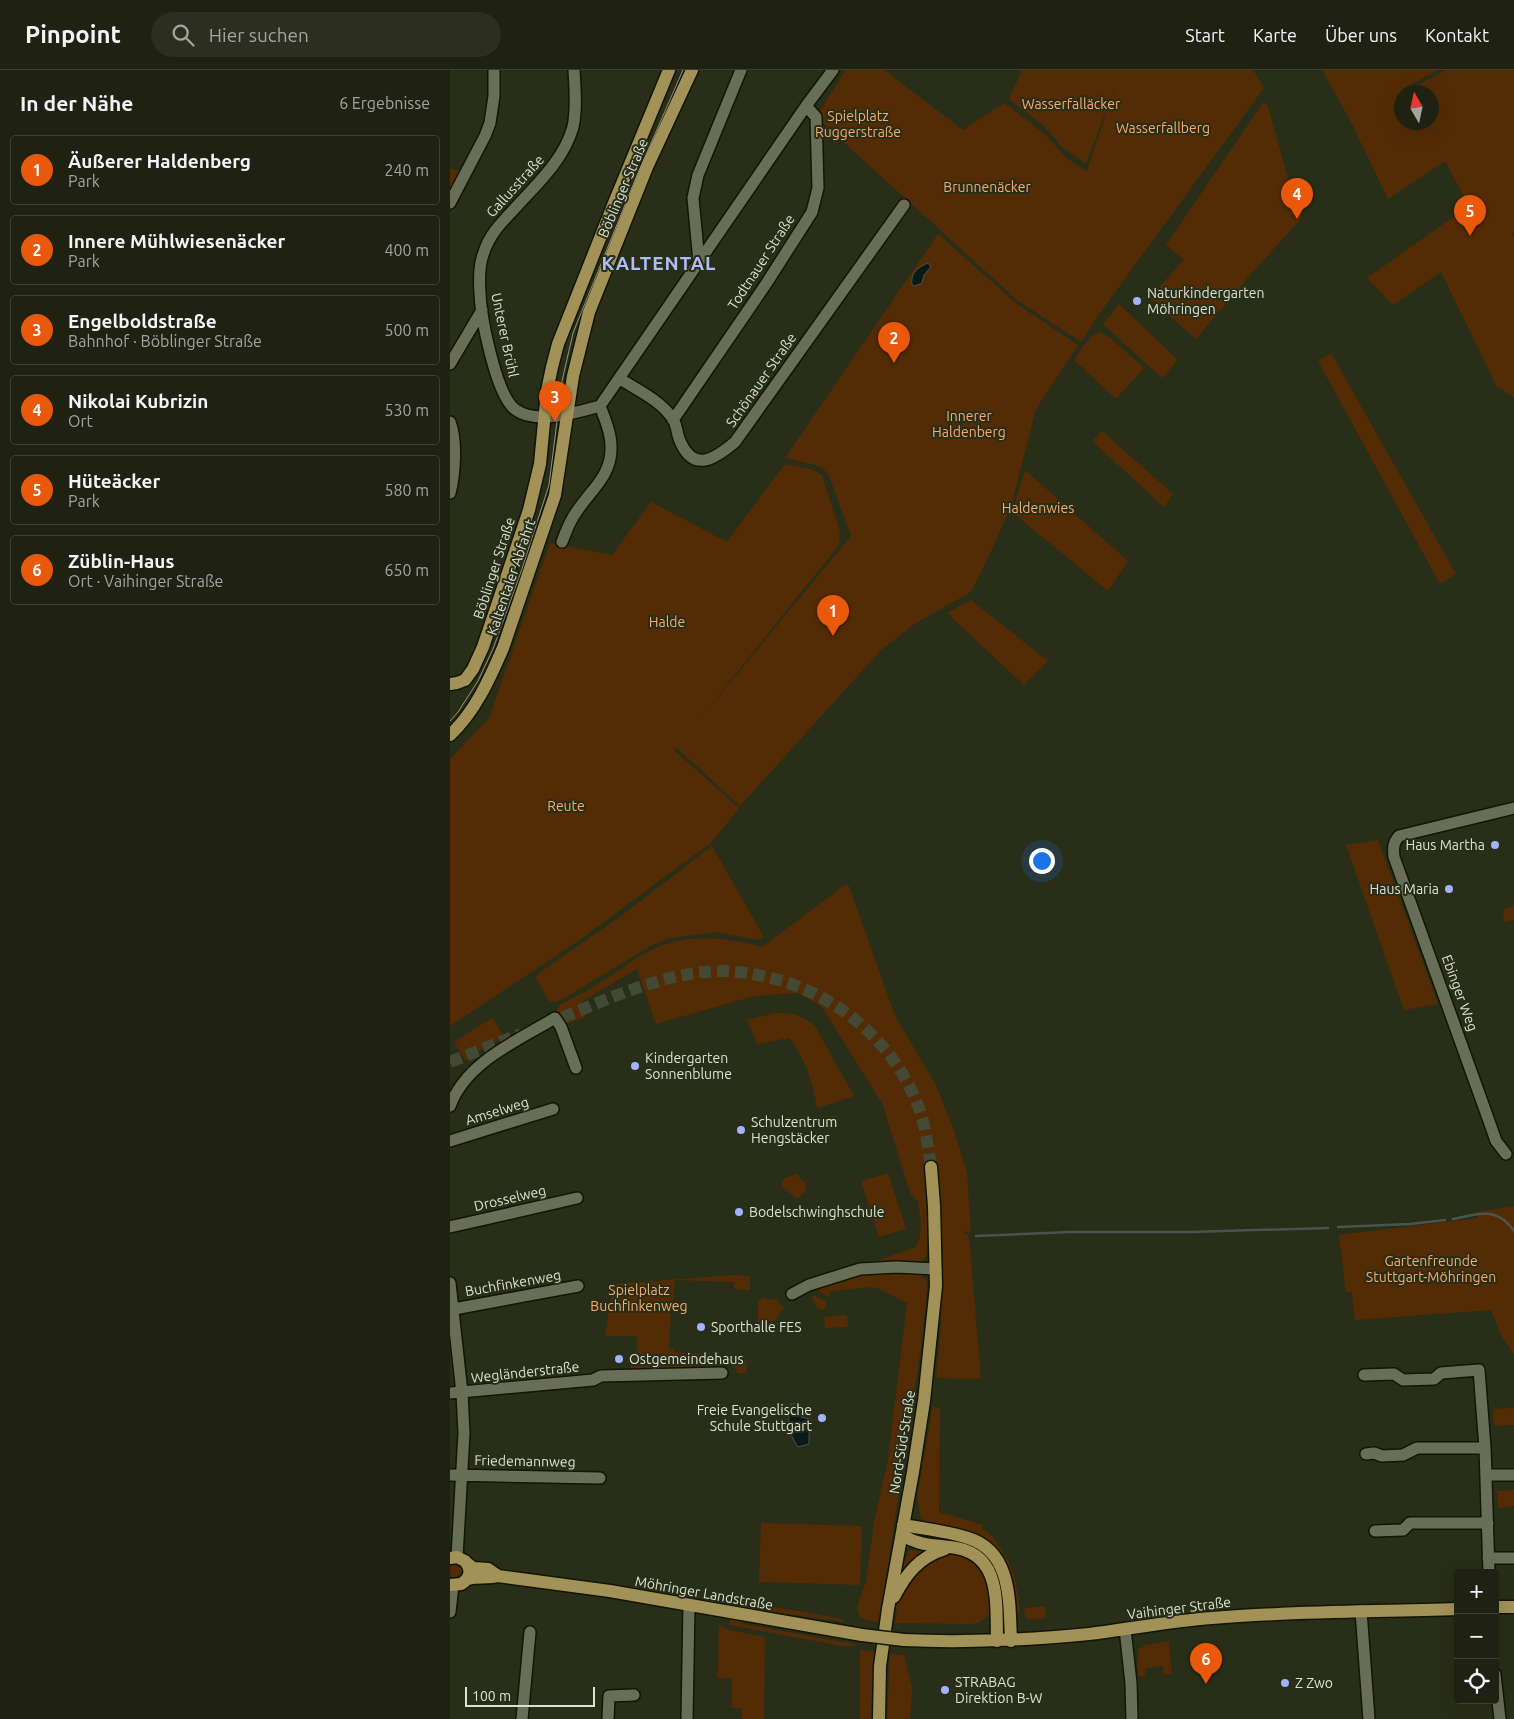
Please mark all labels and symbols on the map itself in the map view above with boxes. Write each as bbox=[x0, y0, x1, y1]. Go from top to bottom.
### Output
north arrow bbox=[1394, 85, 1439, 130]
park label: Wasserfalläcker bbox=[1022, 96, 1121, 112]
park label: Spielplatz Ruggerstraße bbox=[815, 108, 901, 140]
park label: Wasserfallberg bbox=[1116, 120, 1210, 136]
street label: Böblinger Straße bbox=[595, 136, 651, 240]
street label: Gallusstraße bbox=[483, 152, 547, 220]
pin: 4 bbox=[1281, 178, 1313, 219]
park label: Brunnenäcker bbox=[943, 179, 1031, 195]
pin: 5 bbox=[1454, 195, 1486, 236]
street label: Todtnauer Straße bbox=[724, 212, 798, 312]
district label: KALTENTAL bbox=[601, 252, 717, 274]
place label: Naturkindergarten Möhringen bbox=[1147, 285, 1264, 317]
street label: Unterer Brühl bbox=[488, 291, 522, 379]
marker: Naturkindergarten Möhringen bbox=[1131, 295, 1143, 307]
pin: 2 bbox=[878, 322, 910, 363]
street label: Schönauer Straße bbox=[723, 330, 799, 430]
pin: 3 bbox=[539, 381, 571, 422]
park label: Innerer Haldenberg bbox=[932, 408, 1006, 440]
park label: Haldenwies bbox=[1002, 500, 1074, 516]
street label: Böblinger Straße bbox=[470, 515, 518, 621]
street label: Kaltentaler Abfahrt bbox=[484, 516, 539, 637]
pin: 1 bbox=[817, 595, 849, 636]
park label: Halde bbox=[649, 614, 685, 630]
park label: Reute bbox=[547, 798, 585, 814]
place label: Haus Martha bbox=[1405, 837, 1485, 853]
marker: Haus Martha bbox=[1489, 839, 1501, 851]
your location bbox=[1029, 848, 1055, 874]
place label: Haus Maria bbox=[1370, 881, 1439, 897]
marker: Haus Maria bbox=[1443, 883, 1455, 895]
street label: Ebinger Weg bbox=[1439, 953, 1481, 1033]
place label: Kindergarten Sonnenblume bbox=[645, 1050, 732, 1082]
marker: Kindergarten Sonnenblume bbox=[629, 1060, 641, 1072]
street label: Amselweg bbox=[463, 1094, 531, 1128]
place label: Schulzentrum Hengstäcker bbox=[751, 1114, 837, 1146]
marker: Schulzentrum Hengstäcker bbox=[735, 1124, 747, 1136]
street label: Drosselweg bbox=[472, 1182, 548, 1214]
place label: Bodelschwinghschule bbox=[749, 1204, 885, 1220]
marker: Bodelschwinghschule bbox=[733, 1206, 745, 1218]
park label: Gartenfreunde Stuttgart-Möhringen bbox=[1366, 1253, 1496, 1285]
street label: Buchfinkenweg bbox=[464, 1267, 562, 1299]
park label: Spielplatz Buchfinkenweg bbox=[590, 1282, 688, 1314]
place label: Sporthalle FES bbox=[711, 1319, 802, 1335]
marker: Sporthalle FES bbox=[695, 1321, 707, 1333]
place label: Ostgemeindehaus bbox=[629, 1351, 744, 1367]
marker: Ostgemeindehaus bbox=[613, 1353, 625, 1365]
street label: Wegländerstraße bbox=[470, 1358, 580, 1386]
street label: Nord-Süd-Straße bbox=[886, 1389, 918, 1495]
place label: Freie Evangelische Schule Stuttgart bbox=[697, 1402, 812, 1434]
marker: Freie Evangelische Schule Stuttgart bbox=[816, 1412, 828, 1424]
street label: Friedemannweg bbox=[474, 1452, 576, 1470]
street label: Möhringer Landstraße bbox=[634, 1573, 774, 1613]
street label: Vaihinger Straße bbox=[1126, 1594, 1232, 1622]
pin: 6 bbox=[1190, 1643, 1222, 1684]
place label: STRABAG Direktion B-W bbox=[955, 1674, 1043, 1706]
place label: Z Zwo bbox=[1295, 1675, 1333, 1691]
marker: Z Zwo bbox=[1279, 1677, 1291, 1689]
scale bar bbox=[465, 1684, 595, 1707]
marker: STRABAG Direktion B-W bbox=[939, 1684, 951, 1696]

